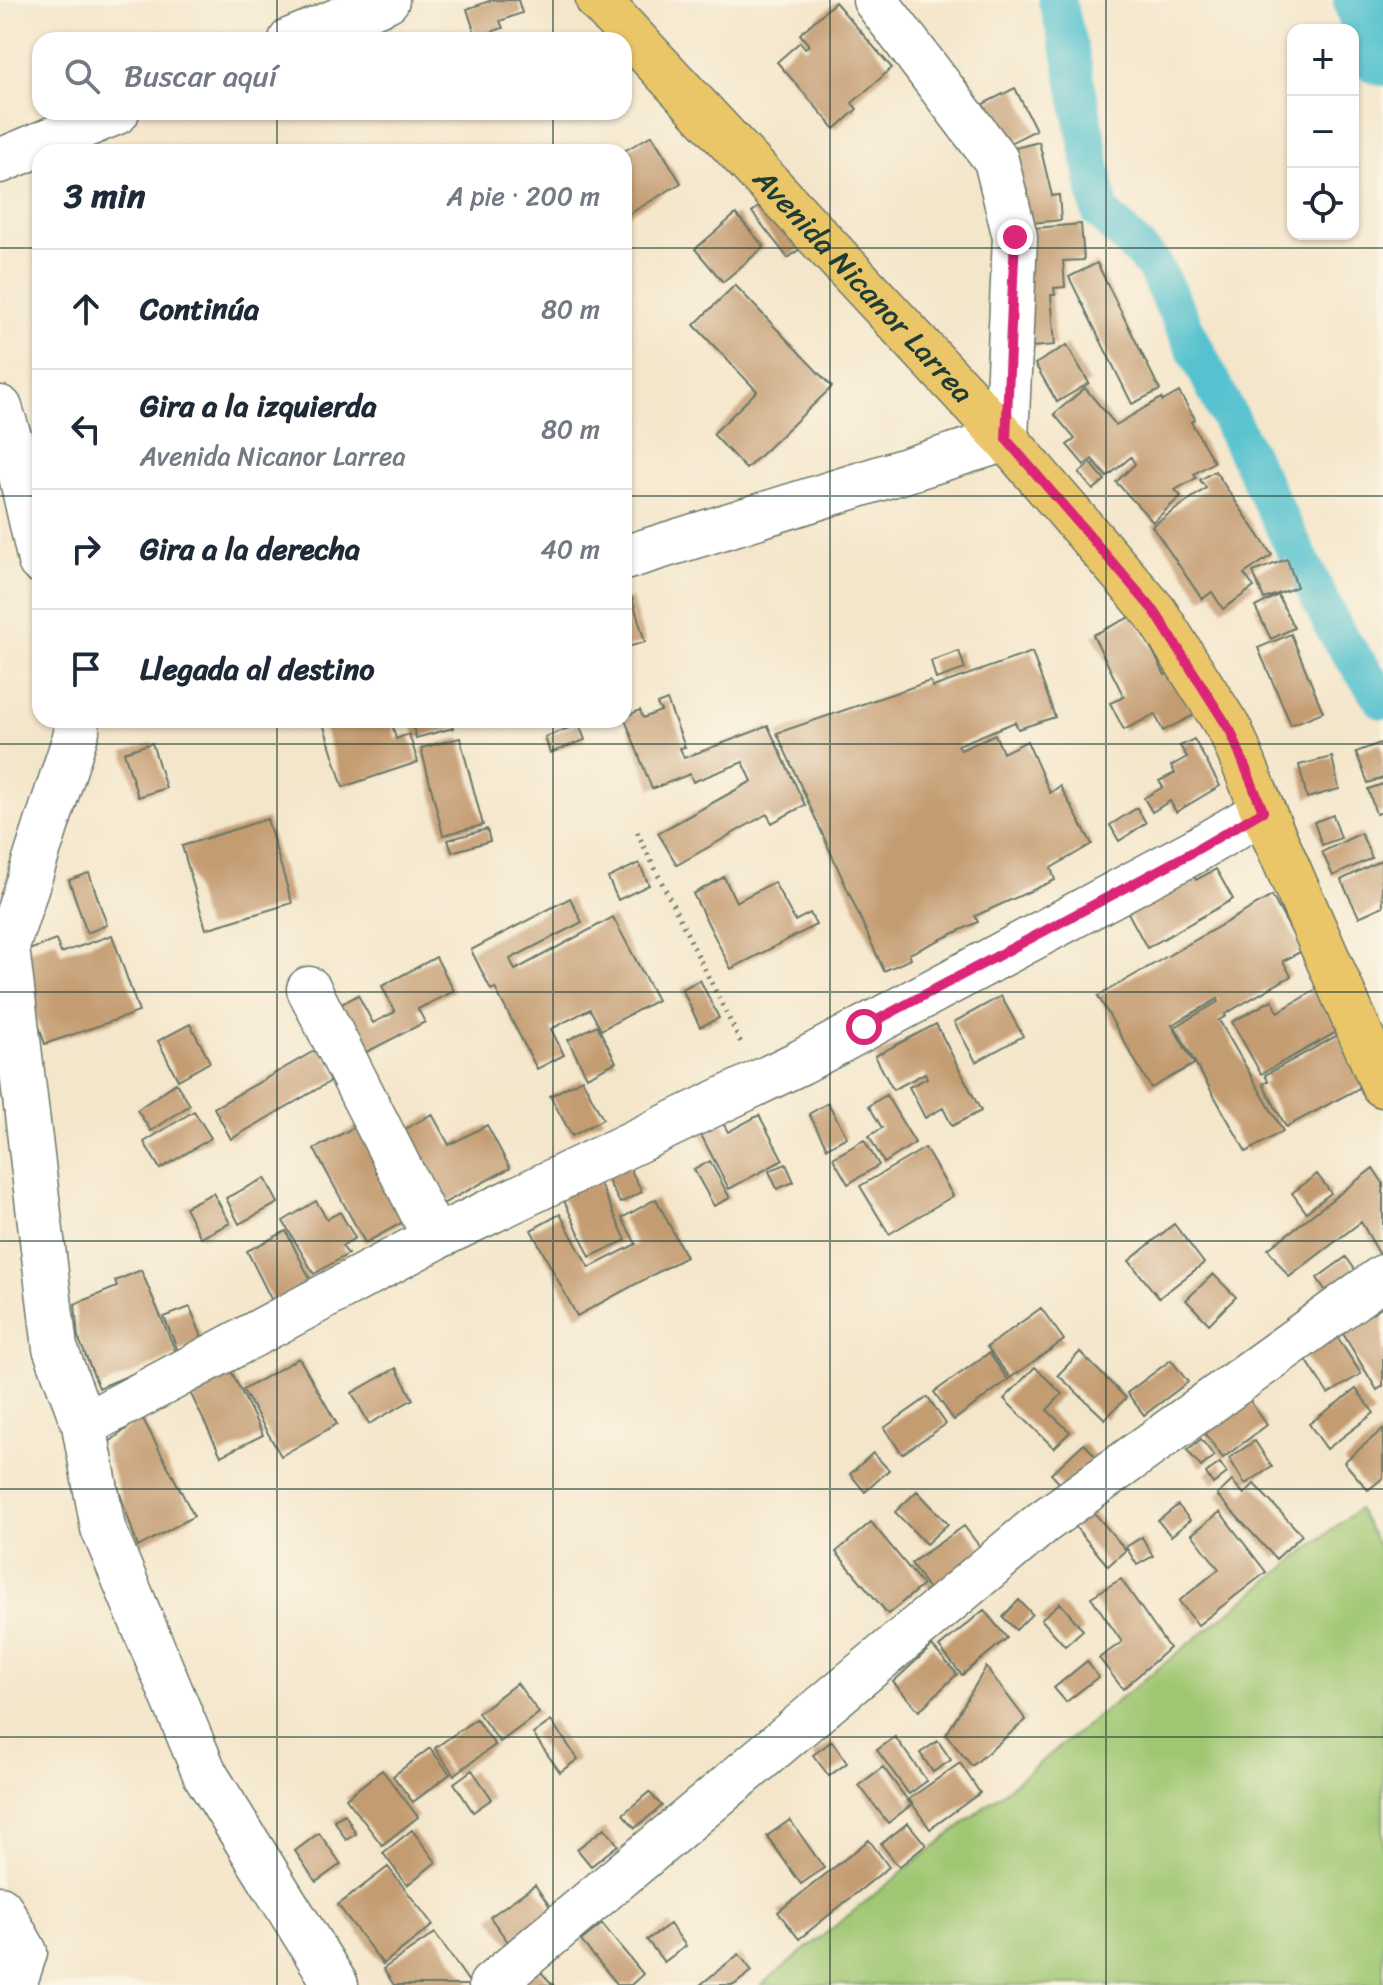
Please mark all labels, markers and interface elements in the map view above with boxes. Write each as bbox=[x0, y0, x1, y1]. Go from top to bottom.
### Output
map controls bbox=[1287, 24, 1359, 240]
button: + bbox=[1287, 24, 1359, 96]
search box bbox=[32, 32, 632, 120]
text: Buscar aquí bbox=[124, 49, 277, 103]
icon: search bbox=[60, 54, 104, 98]
button: − bbox=[1287, 96, 1359, 168]
street label: Avenida Nicanor Larrea bbox=[739, 154, 988, 416]
text: 3 min bbox=[64, 166, 145, 226]
button: locate bbox=[1287, 168, 1359, 240]
text: A pie · 200 m bbox=[447, 173, 600, 219]
route end bbox=[997, 219, 1033, 255]
text: Continúa bbox=[140, 282, 259, 336]
text: 80 m bbox=[541, 286, 600, 332]
icon: ahead bbox=[64, 287, 108, 331]
text: Gira a la izquierda bbox=[140, 379, 377, 433]
text: 80 m bbox=[541, 406, 600, 452]
icon: left bbox=[64, 407, 108, 451]
text: Avenida Nicanor Larrea bbox=[140, 433, 406, 479]
text: Gira a la derecha bbox=[140, 522, 360, 576]
text: 40 m bbox=[541, 526, 600, 572]
icon: right bbox=[64, 527, 108, 571]
text: Llegada al destino bbox=[140, 642, 374, 696]
icon: arrive bbox=[64, 647, 108, 691]
route start bbox=[846, 1009, 882, 1045]

